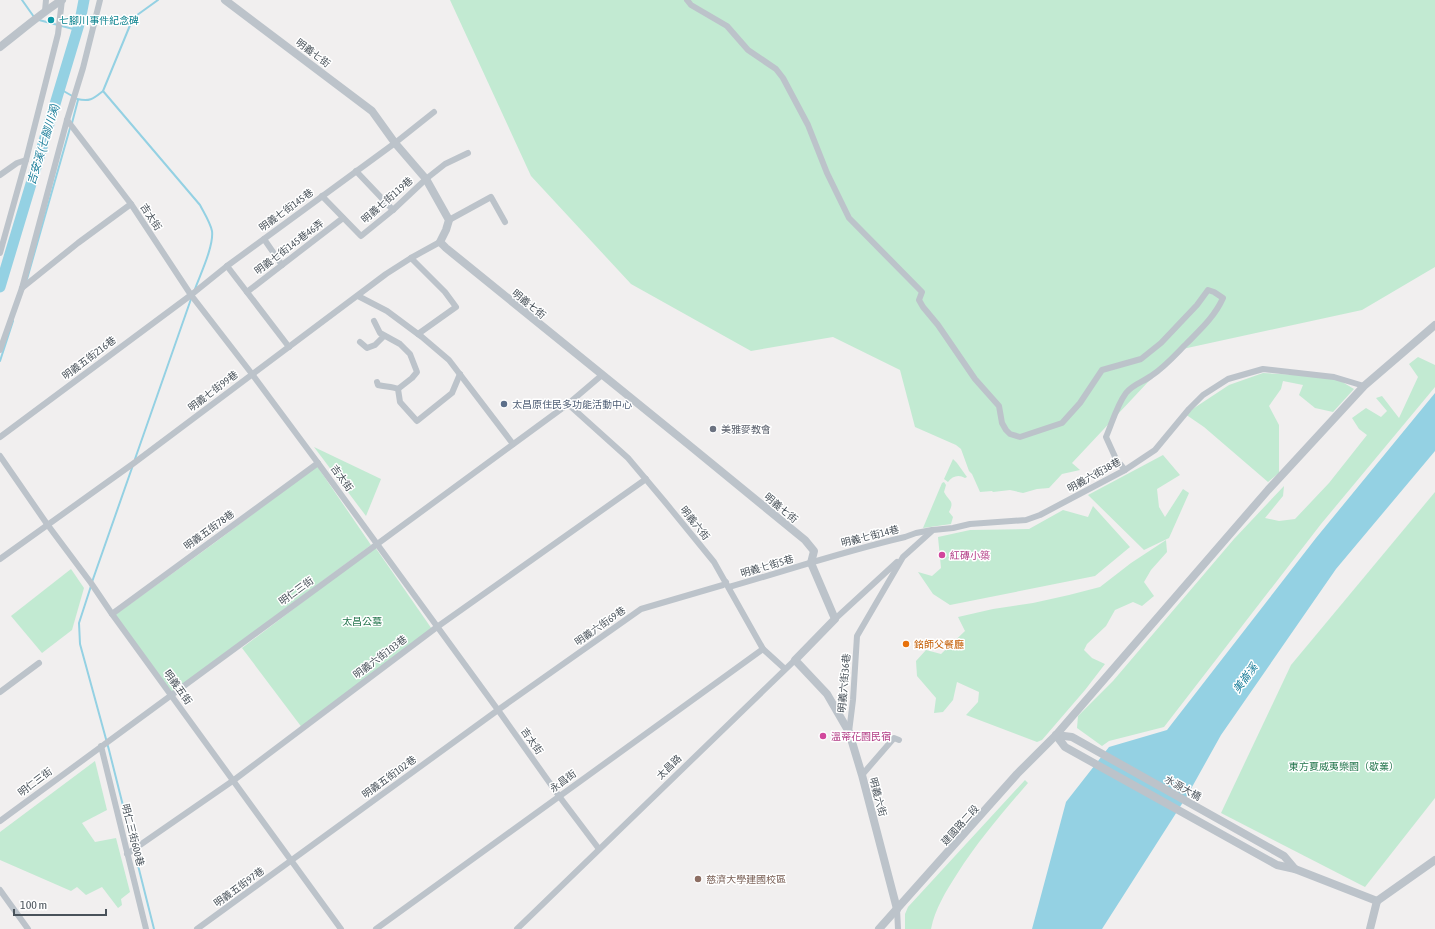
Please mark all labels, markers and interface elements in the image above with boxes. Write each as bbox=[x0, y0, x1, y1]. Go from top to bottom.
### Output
marker: 七腳川事件紀念碑 bbox=[46, 15, 56, 25]
place label: 七腳川事件紀念碑 bbox=[59, 15, 139, 26]
street label: 明義七街 bbox=[294, 37, 332, 69]
water label: 吉安溪 (七腳川溪) bbox=[25, 102, 61, 186]
street label: 明義七街119巷 bbox=[359, 175, 415, 225]
street label: 明義七街145巷 bbox=[257, 187, 315, 233]
street label: 吉太街 bbox=[138, 201, 164, 233]
street label: 明義七街145巷46弄 bbox=[252, 217, 326, 277]
street label: 明義七街 bbox=[510, 287, 548, 321]
street label: 明義五街216巷 bbox=[60, 334, 118, 382]
street label: 明義七街99巷 bbox=[186, 369, 240, 413]
marker: 太昌原住民多功能活動中心 bbox=[499, 399, 509, 409]
place label: 太昌原住民多功能活動中心 bbox=[512, 399, 632, 410]
marker: 美雅麥教會 bbox=[708, 424, 718, 434]
place label: 美雅麥教會 bbox=[721, 424, 771, 435]
street label: 明義六街38巷 bbox=[1065, 456, 1123, 494]
street label: 吉太街 bbox=[329, 463, 355, 493]
street label: 明義七街 bbox=[762, 491, 800, 525]
street label: 明義六街 bbox=[678, 504, 712, 542]
street label: 明義五街78巷 bbox=[182, 508, 236, 552]
street label: 明義七街14巷 bbox=[840, 523, 900, 549]
marker: 紅磚小築 bbox=[937, 550, 947, 560]
place label: 紅磚小築 bbox=[950, 550, 990, 561]
street label: 明義七街5巷 bbox=[739, 553, 795, 579]
street label: 明仁三街 bbox=[277, 575, 315, 607]
street label: 明義六街69巷 bbox=[573, 604, 627, 648]
park label: 太昌公墓 bbox=[342, 616, 382, 627]
street label: 明義六街103巷 bbox=[351, 633, 409, 681]
marker: 銘師父餐廳 bbox=[901, 639, 911, 649]
place label: 銘師父餐廳 bbox=[914, 639, 964, 650]
street label: 明義六街36巷 bbox=[836, 653, 852, 713]
water label: 美崙溪 bbox=[1230, 660, 1261, 695]
street label: 明義五街 bbox=[162, 668, 194, 706]
street label: 吉太街 bbox=[519, 726, 545, 756]
marker: 溫蒂花園民宿 bbox=[818, 731, 828, 741]
place label: 溫蒂花園民宿 bbox=[831, 731, 891, 742]
street label: 太昌路 bbox=[654, 753, 684, 781]
street label: 明義五街102巷 bbox=[360, 754, 418, 800]
park label: 東方夏威夷樂園（歇業） bbox=[1289, 761, 1399, 772]
street label: 明仁三街 bbox=[16, 766, 54, 798]
street label: 永昌街 bbox=[548, 768, 578, 794]
street label: 水源大橋 bbox=[1163, 773, 1203, 803]
street label: 明義六街 bbox=[868, 776, 888, 818]
street label: 明仁三街600巷 bbox=[120, 803, 146, 867]
street label: 建國路二段 bbox=[939, 803, 981, 847]
street label: 明義五街97巷 bbox=[212, 865, 266, 909]
marker: 慈濟大學建國校區 bbox=[693, 874, 703, 884]
place label: 慈濟大學建國校區 bbox=[706, 874, 786, 885]
scale bar bbox=[14, 891, 106, 917]
text: 100 m bbox=[20, 898, 47, 912]

